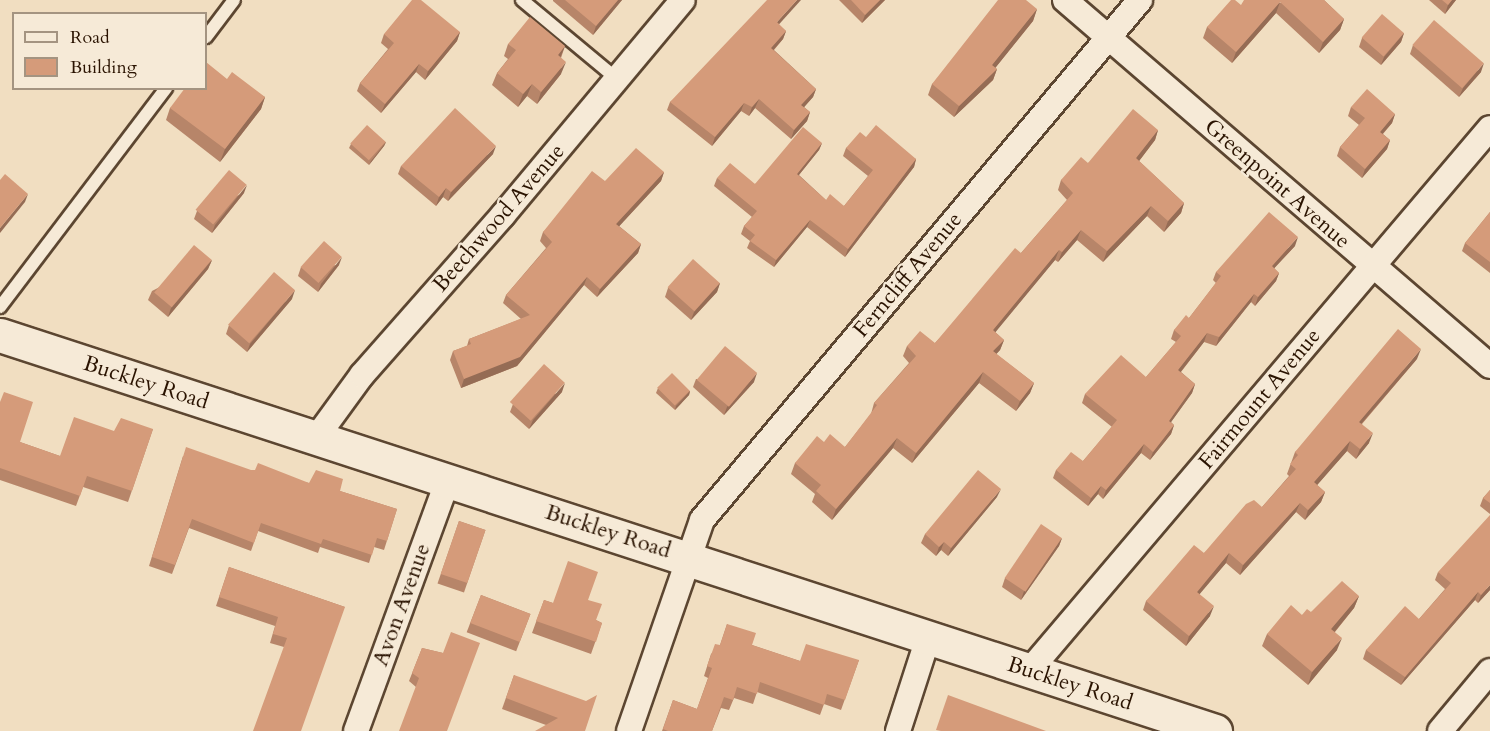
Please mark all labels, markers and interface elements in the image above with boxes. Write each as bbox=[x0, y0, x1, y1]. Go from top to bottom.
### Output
legend bbox=[12, 12, 207, 90]
text: Road bbox=[70, 25, 110, 50]
text: Building bbox=[70, 55, 137, 80]
street label: Greenpoint Avenue bbox=[1199, 114, 1355, 254]
street label: Beechwood Avenue bbox=[428, 139, 570, 297]
street label: Ferncliff Avenue bbox=[848, 207, 968, 343]
street label: Fairmount Avenue bbox=[1193, 323, 1327, 475]
street label: Buckley Road bbox=[80, 350, 212, 416]
street label: Buckley Road bbox=[542, 499, 674, 565]
street label: Avon Avenue bbox=[368, 540, 436, 670]
street label: Buckley Road bbox=[1004, 651, 1136, 717]

